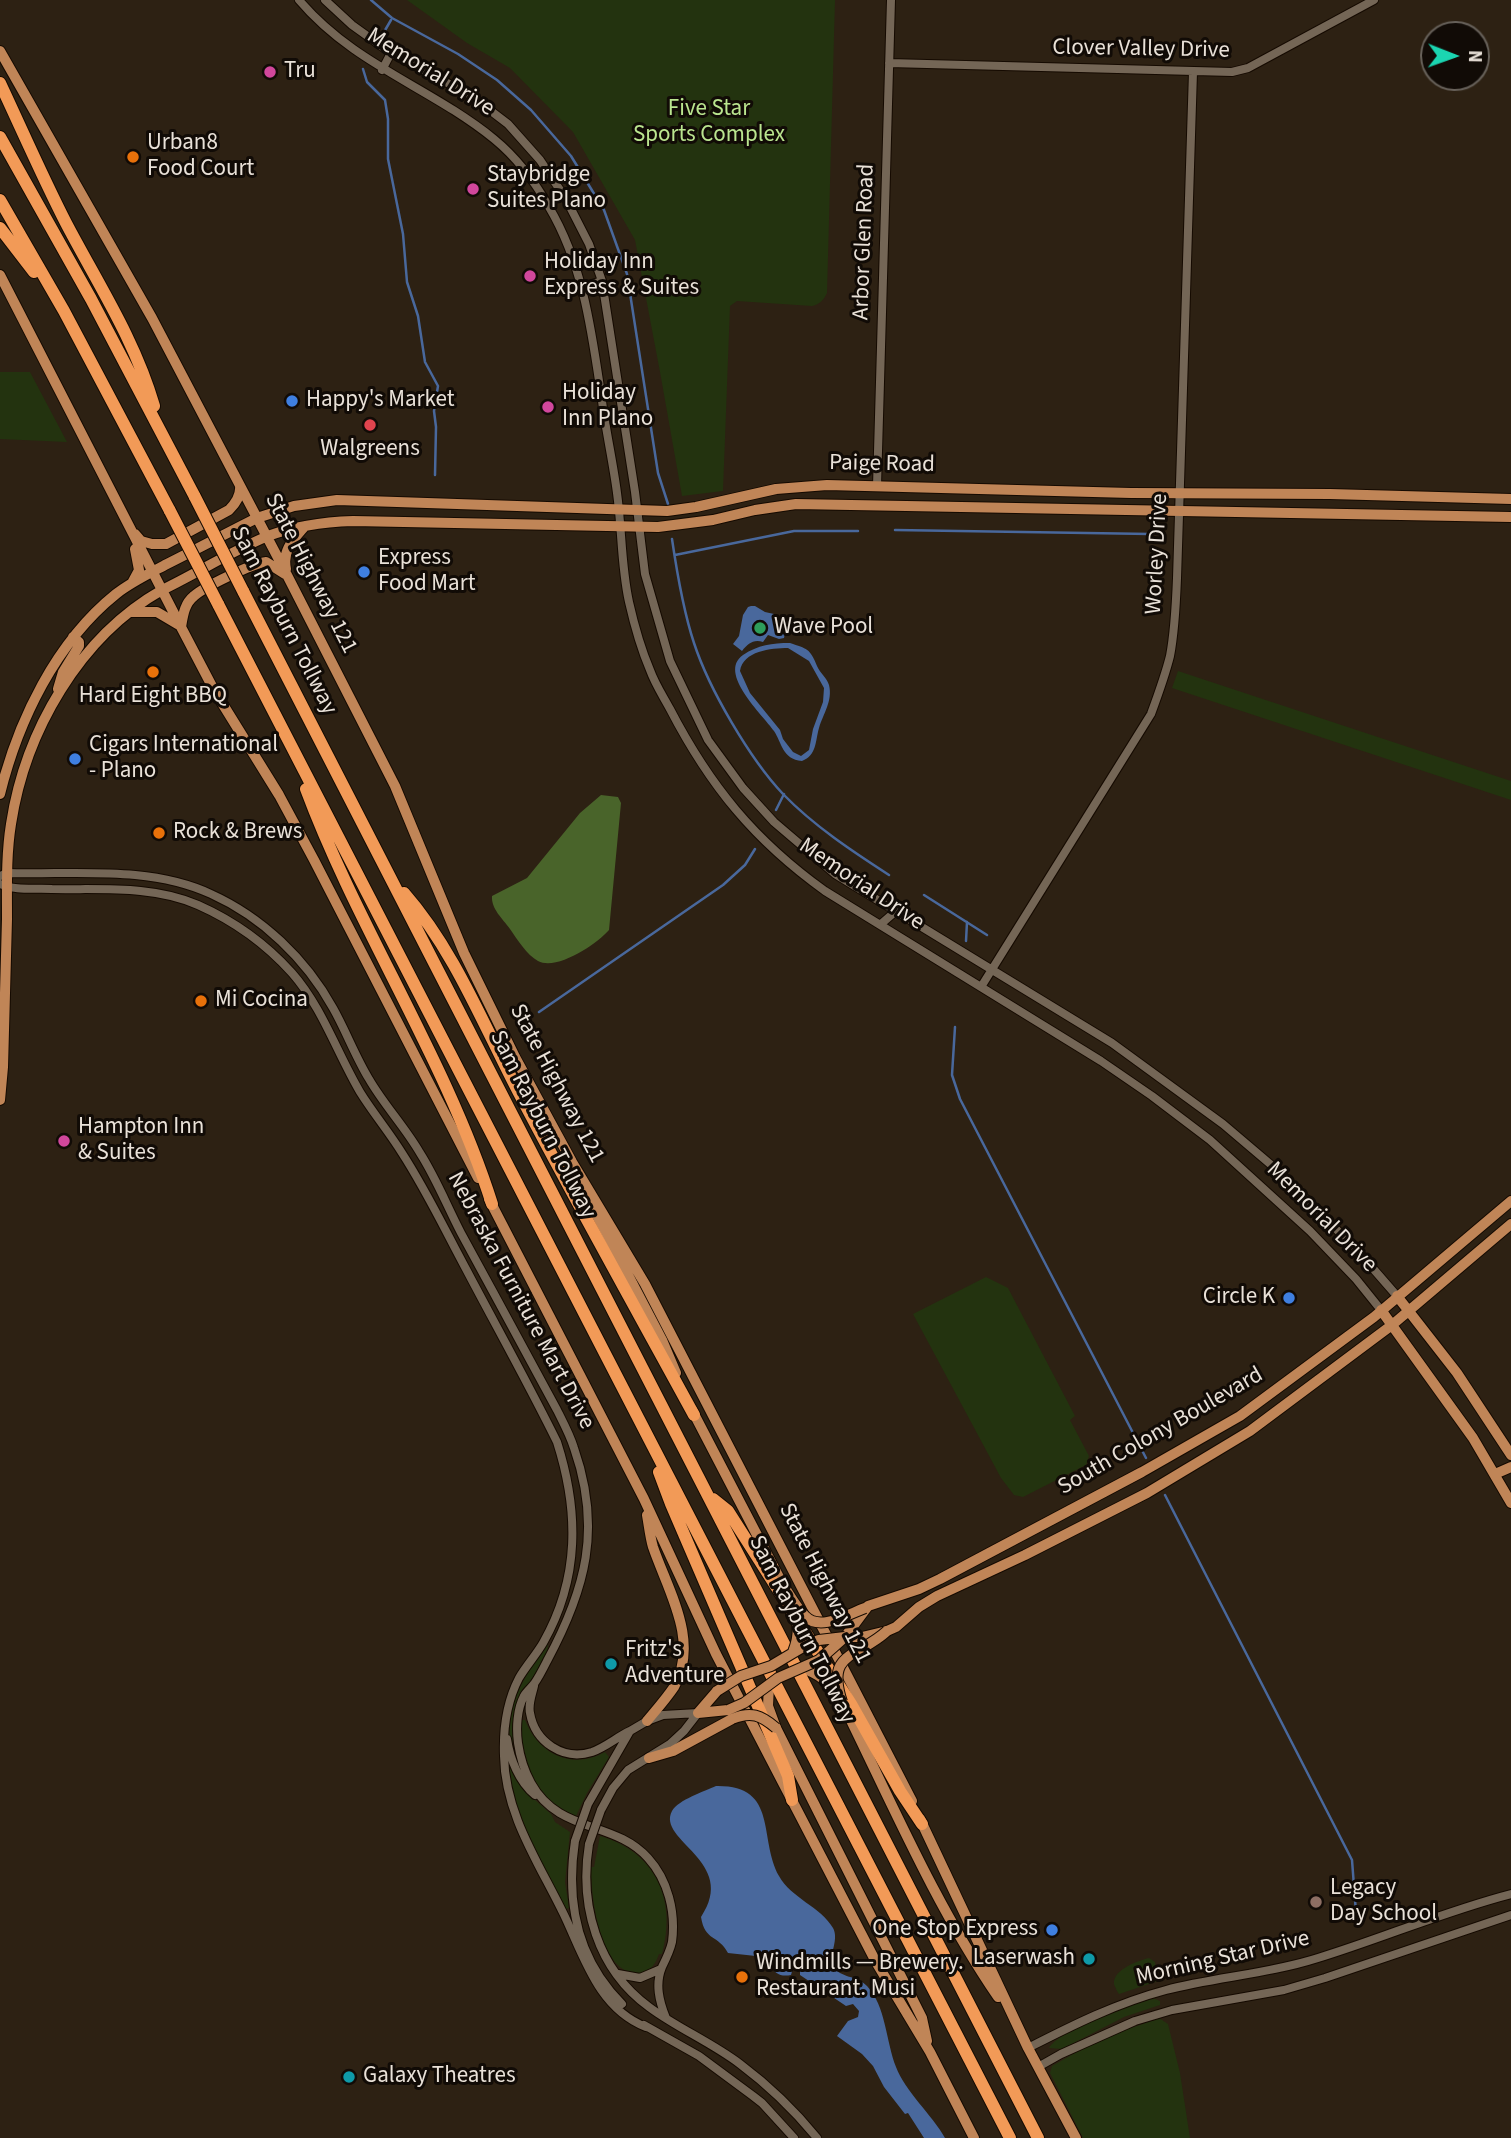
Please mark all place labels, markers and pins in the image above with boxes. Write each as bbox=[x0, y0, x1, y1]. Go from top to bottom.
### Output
place label: Tru bbox=[284, 58, 316, 86]
marker: Tru bbox=[262, 64, 278, 80]
place label: Urban8 Food Court bbox=[147, 130, 254, 184]
marker: Urban8 Food Court bbox=[125, 149, 141, 165]
place label: Staybridge Suites Plano bbox=[487, 162, 606, 216]
marker: Staybridge Suites Plano bbox=[465, 181, 481, 197]
place label: Holiday Inn Express & Suites bbox=[544, 249, 699, 303]
marker: Holiday Inn Express & Suites bbox=[522, 268, 538, 284]
place label: Holiday Inn Plano bbox=[562, 380, 653, 434]
place label: Happy's Market bbox=[306, 387, 454, 415]
marker: Happy's Market bbox=[284, 393, 300, 409]
marker: Holiday Inn Plano bbox=[540, 399, 556, 415]
marker: Walgreens bbox=[362, 417, 378, 433]
place label: Walgreens bbox=[320, 436, 420, 464]
place label: Express Food Mart bbox=[378, 545, 475, 599]
marker: Express Food Mart bbox=[356, 564, 372, 580]
place label: Wave Pool bbox=[774, 614, 873, 642]
marker: Wave Pool bbox=[752, 620, 768, 636]
marker: Hard Eight BBQ bbox=[145, 664, 161, 680]
place label: Hard Eight BBQ bbox=[79, 683, 227, 711]
place label: Cigars International - Plano bbox=[89, 732, 278, 786]
marker: Cigars International - Plano bbox=[67, 751, 83, 767]
place label: Rock & Brews bbox=[173, 819, 302, 847]
marker: Rock & Brews bbox=[151, 825, 167, 841]
place label: Mi Cocina bbox=[215, 987, 308, 1015]
marker: Mi Cocina bbox=[193, 993, 209, 1009]
place label: Hampton Inn & Suites bbox=[78, 1114, 204, 1168]
marker: Hampton Inn & Suites bbox=[56, 1133, 72, 1149]
place label: Circle K bbox=[1203, 1284, 1275, 1312]
marker: Circle K bbox=[1281, 1290, 1297, 1306]
place label: Fritz's Adventure bbox=[625, 1637, 724, 1691]
marker: Fritz's Adventure bbox=[603, 1656, 619, 1672]
place label: Legacy Day School bbox=[1330, 1875, 1437, 1929]
marker: Legacy Day School bbox=[1308, 1894, 1324, 1910]
place label: One Stop Express bbox=[872, 1916, 1038, 1944]
marker: One Stop Express bbox=[1044, 1922, 1060, 1938]
place label: Laserwash bbox=[973, 1945, 1075, 1973]
place label: Windmills — Brewery. Restaurant. Musi bbox=[756, 1950, 964, 2004]
marker: Laserwash bbox=[1081, 1951, 1097, 1967]
marker: Windmills — Brewery. Restaurant. Musi bbox=[734, 1969, 750, 1985]
place label: Galaxy Theatres bbox=[363, 2063, 516, 2091]
marker: Galaxy Theatres bbox=[341, 2069, 357, 2085]

